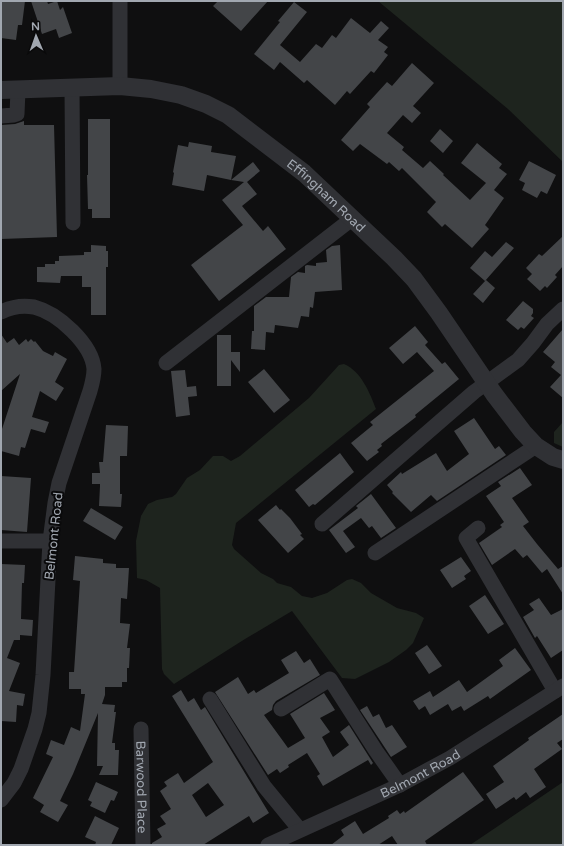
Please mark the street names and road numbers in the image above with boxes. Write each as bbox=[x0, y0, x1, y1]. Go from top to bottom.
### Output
street label: Effingham Road bbox=[283, 156, 368, 236]
street label: Belmont Road bbox=[41, 491, 67, 581]
street label: Barwood Place bbox=[132, 741, 150, 833]
street label: Belmont Road bbox=[378, 747, 464, 802]

